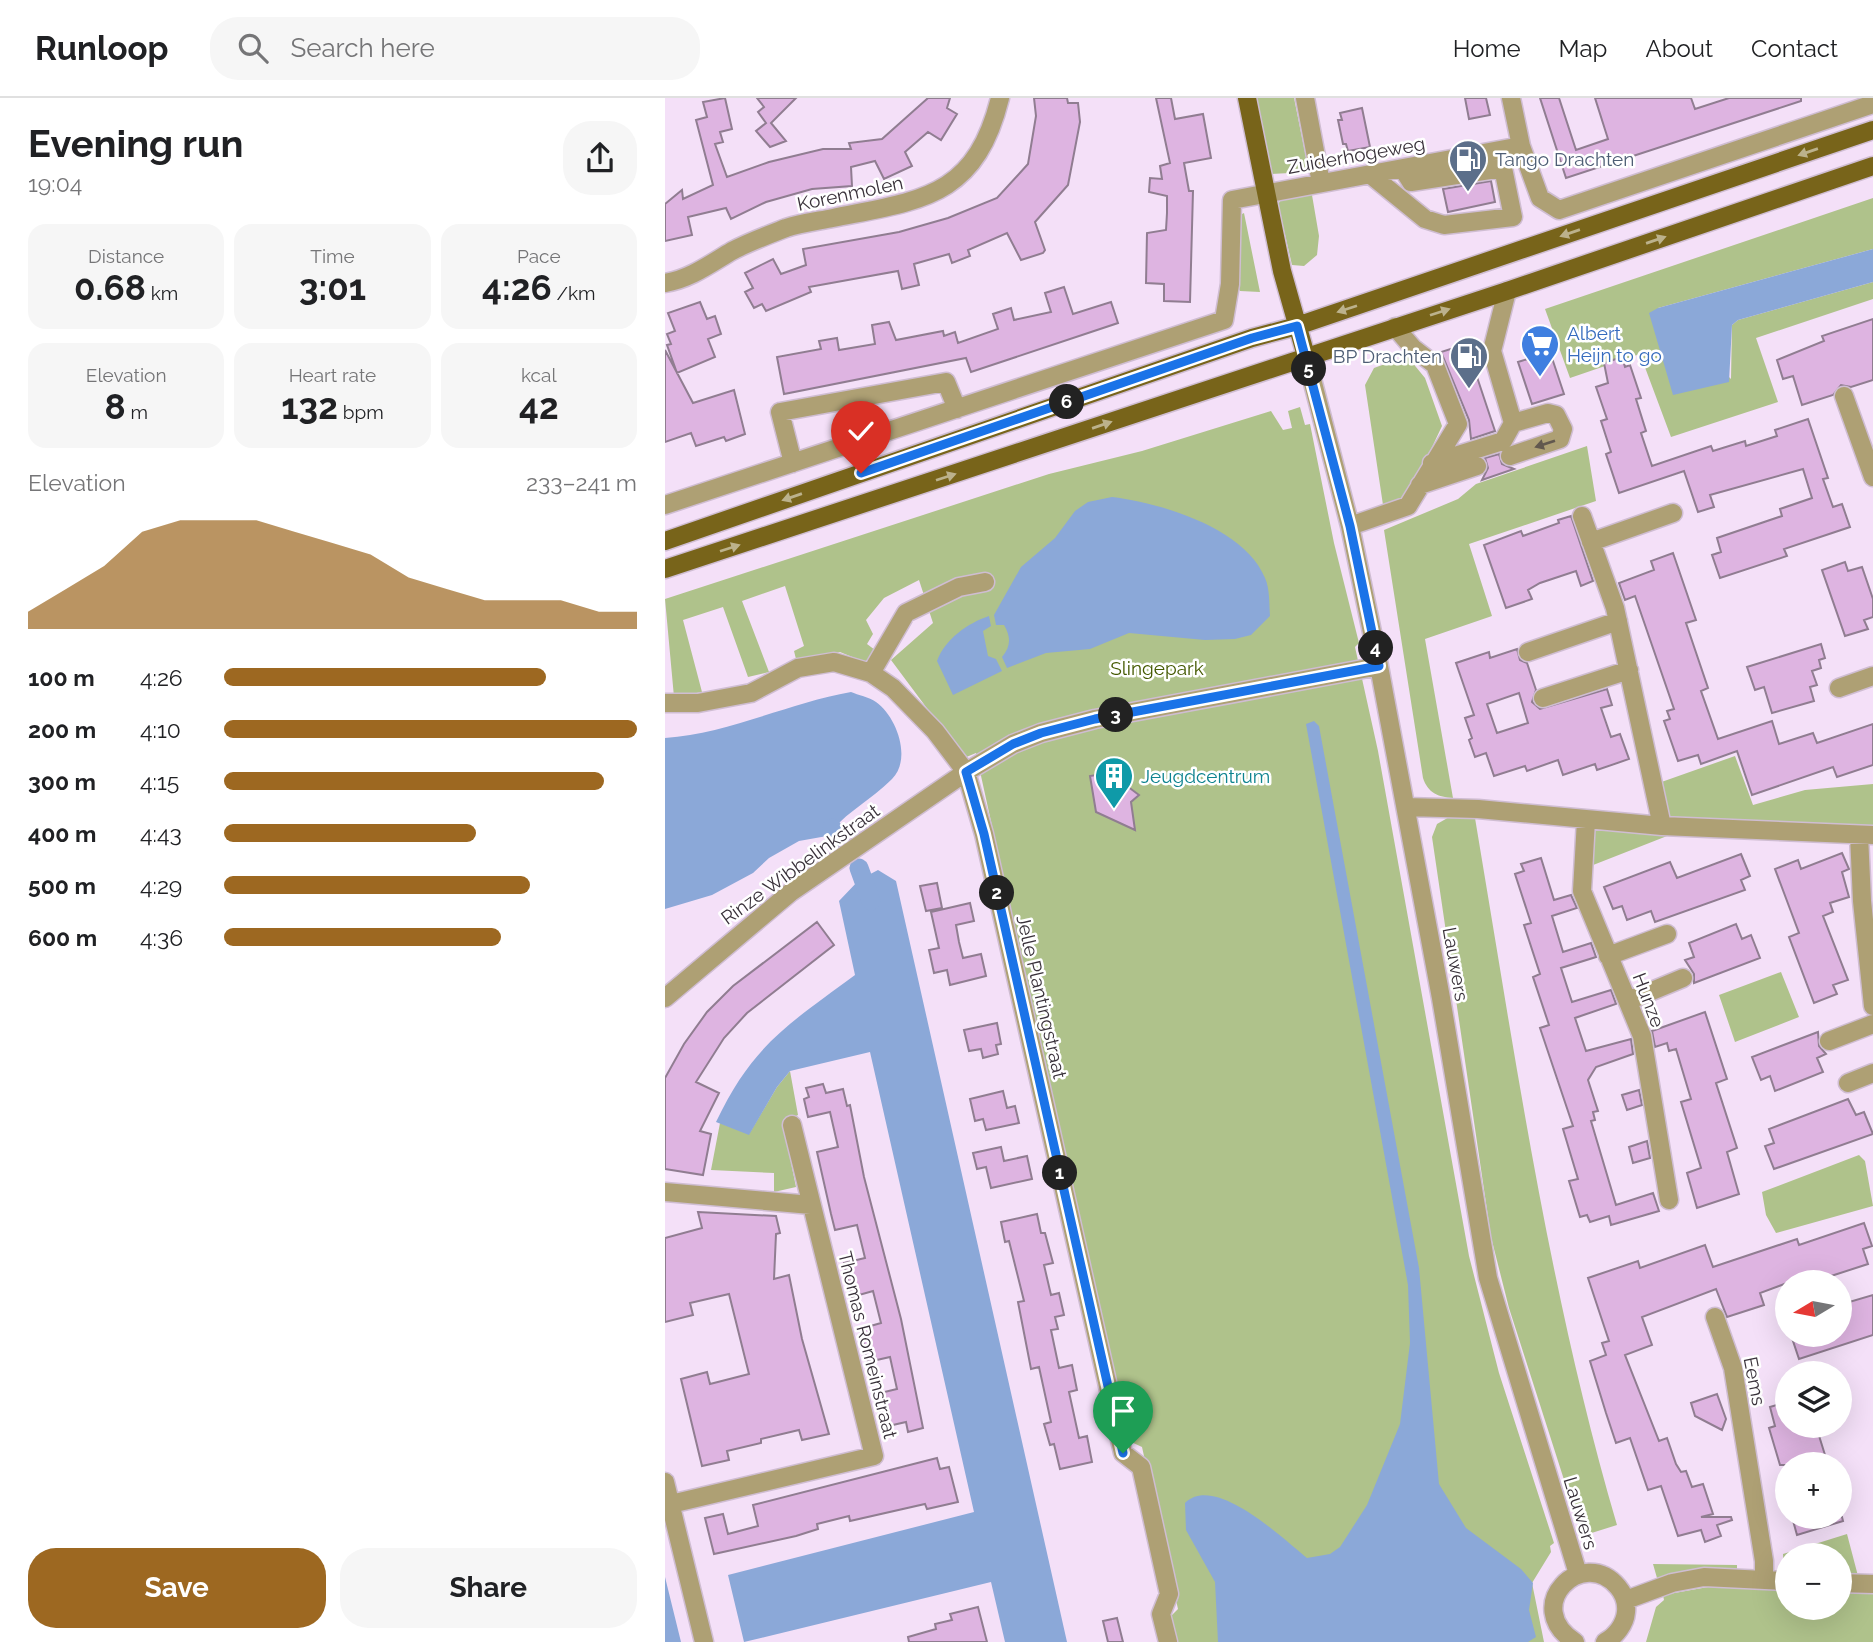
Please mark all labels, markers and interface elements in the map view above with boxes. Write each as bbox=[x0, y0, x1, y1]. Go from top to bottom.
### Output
search box bbox=[210, 17, 700, 80]
text: Runloop bbox=[35, 29, 168, 68]
icon: search bbox=[234, 29, 272, 67]
text: Search here bbox=[290, 33, 435, 63]
text: Home bbox=[1453, 34, 1521, 63]
text: Map bbox=[1559, 34, 1607, 63]
text: About bbox=[1645, 34, 1713, 63]
text: Contact bbox=[1751, 34, 1838, 63]
text: Evening run bbox=[28, 121, 243, 166]
button: share bbox=[563, 121, 637, 195]
street label: Zuiderhogeweg bbox=[1285, 132, 1427, 178]
fuel station icon: Tango Drachten bbox=[1447, 138, 1489, 193]
one-way arrow bbox=[1798, 147, 1819, 158]
place label: Tango Drachten bbox=[1495, 148, 1634, 170]
text: 19:04 bbox=[28, 170, 82, 197]
street label: Korenmolen bbox=[795, 171, 905, 215]
one-way arrow bbox=[1559, 228, 1580, 239]
one-way arrow bbox=[1646, 234, 1667, 245]
text: Distance bbox=[88, 245, 164, 267]
text: Time bbox=[310, 245, 355, 267]
text: Pace bbox=[517, 245, 561, 267]
text: 0.68 bbox=[74, 267, 146, 308]
text: 3:01 bbox=[299, 267, 366, 308]
text: 4:26 bbox=[482, 267, 552, 308]
text: km bbox=[146, 282, 178, 304]
text: /km bbox=[552, 282, 596, 304]
one-way arrow bbox=[1336, 304, 1357, 315]
one-way arrow bbox=[1430, 307, 1451, 317]
place label: Albert Heijn to go bbox=[1567, 322, 1662, 366]
supermarket icon: Albert Heijn to go bbox=[1519, 323, 1561, 378]
fuel station icon: BP Drachten bbox=[1448, 335, 1490, 390]
place label: BP Drachten bbox=[1333, 345, 1442, 367]
pin: 5 bbox=[1291, 352, 1327, 386]
text: 5 bbox=[1303, 357, 1314, 379]
text: Elevation bbox=[86, 364, 167, 386]
text: Heart rate bbox=[289, 364, 376, 386]
text: kcal bbox=[521, 364, 557, 386]
pin: 6 bbox=[1049, 384, 1085, 420]
text: 8 bbox=[104, 386, 126, 427]
text: 132 bbox=[281, 386, 338, 427]
text: 42 bbox=[519, 386, 559, 427]
text: 6 bbox=[1061, 390, 1072, 412]
text: m bbox=[126, 401, 148, 423]
text: bpm bbox=[338, 401, 384, 423]
pin bbox=[831, 401, 891, 473]
icon: check bbox=[842, 412, 880, 450]
one-way arrow bbox=[1092, 419, 1113, 430]
one-way arrow bbox=[1535, 439, 1556, 450]
text: Elevation bbox=[28, 469, 126, 496]
text: 233–241 m bbox=[526, 469, 637, 496]
one-way arrow bbox=[936, 471, 957, 482]
one-way arrow bbox=[781, 492, 802, 503]
one-way arrow bbox=[719, 542, 740, 553]
pin: 4 bbox=[1359, 630, 1393, 666]
text: 4 bbox=[1370, 636, 1381, 658]
park label: Slingepark bbox=[1110, 657, 1204, 679]
text: 100 m bbox=[28, 664, 95, 691]
text: 4:26 bbox=[140, 664, 183, 691]
pin: 3 bbox=[1099, 698, 1133, 732]
text: 3 bbox=[1110, 703, 1121, 725]
text: 200 m bbox=[28, 716, 96, 743]
text: 4:10 bbox=[140, 716, 181, 743]
building icon: Jeugdcentrum bbox=[1093, 755, 1135, 810]
place label: Jeugdcentrum bbox=[1141, 765, 1270, 787]
text: 300 m bbox=[28, 768, 96, 795]
text: 4:15 bbox=[140, 768, 179, 795]
street label: Rinze Wibbelinkstraat bbox=[717, 799, 884, 929]
text: 400 m bbox=[28, 820, 96, 847]
text: 4:43 bbox=[140, 820, 182, 847]
text: 500 m bbox=[28, 872, 96, 899]
text: 4:29 bbox=[140, 872, 182, 899]
pin: 2 bbox=[979, 876, 1015, 910]
text: 2 bbox=[991, 881, 1002, 903]
street label: Jelle Plantingstraat bbox=[1012, 913, 1072, 1082]
text: 600 m bbox=[28, 924, 97, 951]
text: 4:36 bbox=[140, 924, 183, 951]
street label: Lauwers bbox=[1439, 925, 1473, 1003]
street label: Hunze bbox=[1629, 970, 1669, 1030]
pin: 1 bbox=[1043, 1156, 1077, 1190]
text: 1 bbox=[1055, 1161, 1064, 1183]
street label: Thomas Romeinstraat bbox=[834, 1249, 902, 1442]
north arrow bbox=[1775, 1270, 1851, 1348]
map controls bbox=[1775, 1270, 1852, 1620]
street label: Eems bbox=[1740, 1355, 1770, 1407]
button: layers bbox=[1775, 1361, 1852, 1438]
pin bbox=[1093, 1381, 1153, 1453]
icon: arrive bbox=[1104, 1392, 1142, 1430]
button: + bbox=[1775, 1452, 1852, 1529]
street label: Lauwers bbox=[1560, 1474, 1602, 1552]
button: − bbox=[1775, 1543, 1852, 1620]
button: Save bbox=[28, 1548, 326, 1628]
button: Share bbox=[340, 1548, 637, 1628]

